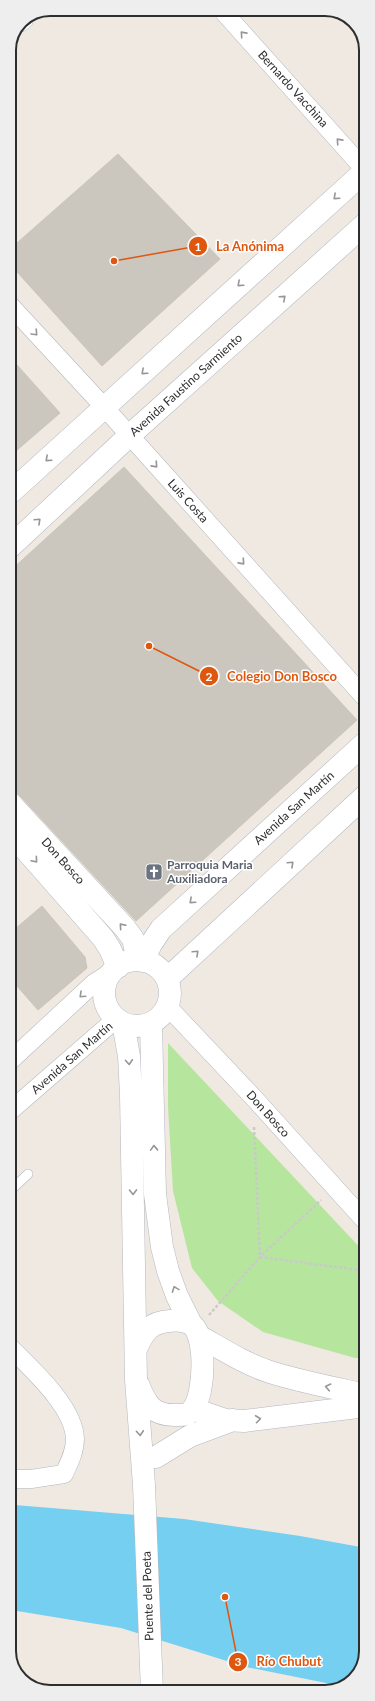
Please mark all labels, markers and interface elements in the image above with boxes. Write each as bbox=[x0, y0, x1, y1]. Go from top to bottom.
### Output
one-way arrow bbox=[241, 31, 248, 38]
street label: Bernardo Vacchina bbox=[255, 47, 332, 130]
one-way arrow bbox=[337, 138, 344, 146]
one-way arrow bbox=[334, 192, 341, 199]
callout: La Anónima bbox=[188, 234, 292, 259]
text: La Anónima bbox=[216, 238, 284, 254]
text: 1 bbox=[195, 239, 202, 254]
one-way arrow bbox=[238, 280, 245, 287]
one-way arrow bbox=[279, 295, 286, 302]
one-way arrow bbox=[31, 328, 38, 336]
street label: Avenida Faustino Sarmiento bbox=[126, 330, 245, 439]
one-way arrow bbox=[141, 367, 149, 375]
one-way arrow bbox=[45, 454, 53, 462]
one-way arrow bbox=[151, 460, 158, 468]
street label: Luis Costa bbox=[165, 476, 212, 526]
one-way arrow bbox=[33, 519, 41, 526]
one-way arrow bbox=[237, 557, 244, 564]
callout: Colegio Don Bosco bbox=[199, 664, 345, 689]
text: Colegio Don Bosco bbox=[227, 668, 337, 684]
text: 2 bbox=[206, 669, 213, 684]
street label: Avenida San Martín bbox=[250, 768, 337, 848]
street label: Don Bosco bbox=[38, 834, 88, 887]
one-way arrow bbox=[30, 855, 38, 863]
place label: Parroquia Maria Auxiliadora bbox=[166, 857, 253, 886]
one-way arrow bbox=[286, 861, 294, 869]
church icon: Parroquia Maria Auxiliadora bbox=[144, 862, 164, 882]
one-way arrow bbox=[189, 896, 197, 903]
one-way arrow bbox=[120, 923, 127, 930]
one-way arrow bbox=[191, 950, 199, 957]
one-way arrow bbox=[79, 990, 87, 997]
street label: Avenida San Martín bbox=[28, 1018, 115, 1097]
one-way arrow bbox=[124, 1059, 133, 1065]
street label: Don Bosco bbox=[243, 1087, 293, 1140]
one-way arrow bbox=[149, 1145, 158, 1151]
one-way arrow bbox=[129, 1189, 138, 1195]
one-way arrow bbox=[171, 1286, 179, 1293]
one-way arrow bbox=[325, 1383, 331, 1392]
one-way arrow bbox=[255, 1415, 261, 1424]
one-way arrow bbox=[136, 1430, 145, 1436]
street label: Puente del Poeta bbox=[138, 1551, 157, 1641]
callout: Río Chubut bbox=[228, 1649, 329, 1674]
text: Río Chubut bbox=[256, 1653, 322, 1669]
text: 3 bbox=[235, 1654, 242, 1669]

